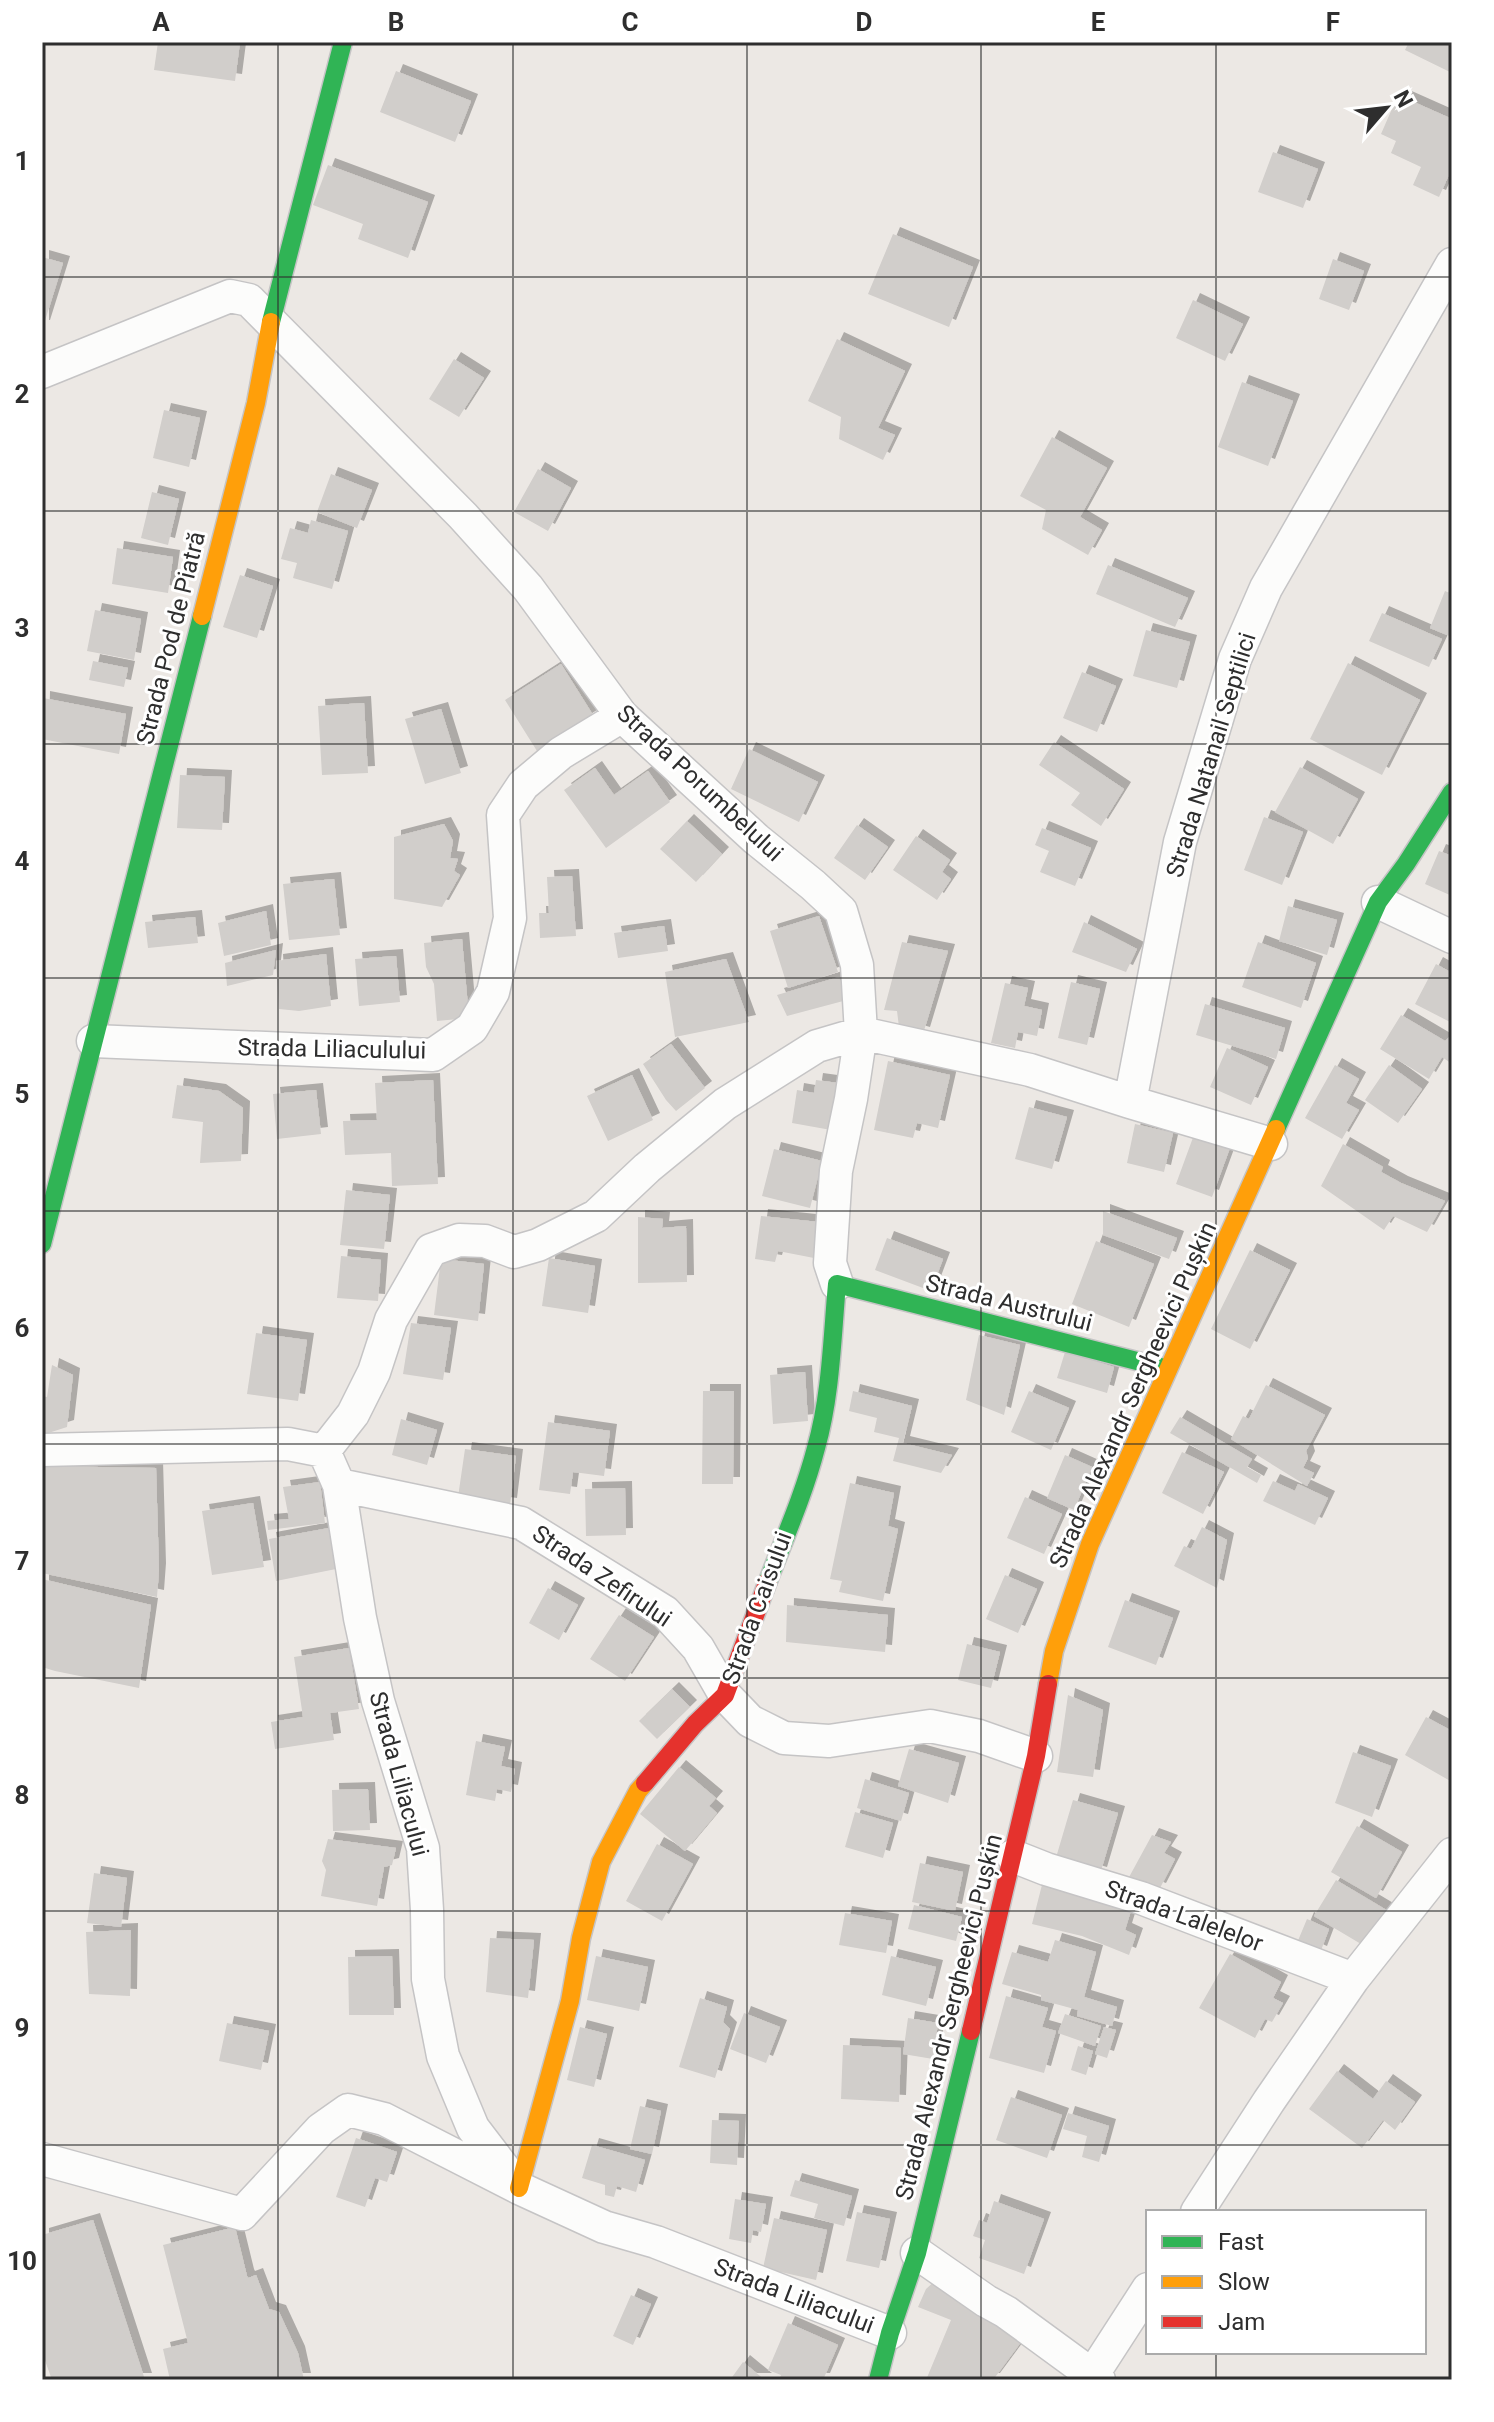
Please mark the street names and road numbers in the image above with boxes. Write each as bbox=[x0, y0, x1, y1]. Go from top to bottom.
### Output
street label: Strada Pod de Piatră bbox=[131, 529, 211, 747]
street label: Strada Natanail Septilici bbox=[1160, 629, 1262, 881]
street label: Strada Porumbelului bbox=[611, 699, 789, 867]
street label: Strada Liliaculului bbox=[237, 1033, 427, 1065]
street label: Strada Alexandr Sergheevici Pușkin bbox=[1044, 1218, 1222, 1572]
street label: Strada Austrului bbox=[923, 1269, 1095, 1337]
street label: Strada Zefirului bbox=[527, 1519, 677, 1633]
street label: Strada Caisului bbox=[716, 1528, 798, 1688]
street label: Strada Liliacului bbox=[364, 1688, 434, 1860]
street label: Strada Alexandr Sergheevici Pușkin bbox=[890, 1831, 1008, 2203]
street label: Strada Lalelelor bbox=[1101, 1874, 1267, 1958]
street label: Strada Liliacului bbox=[710, 2253, 878, 2339]

